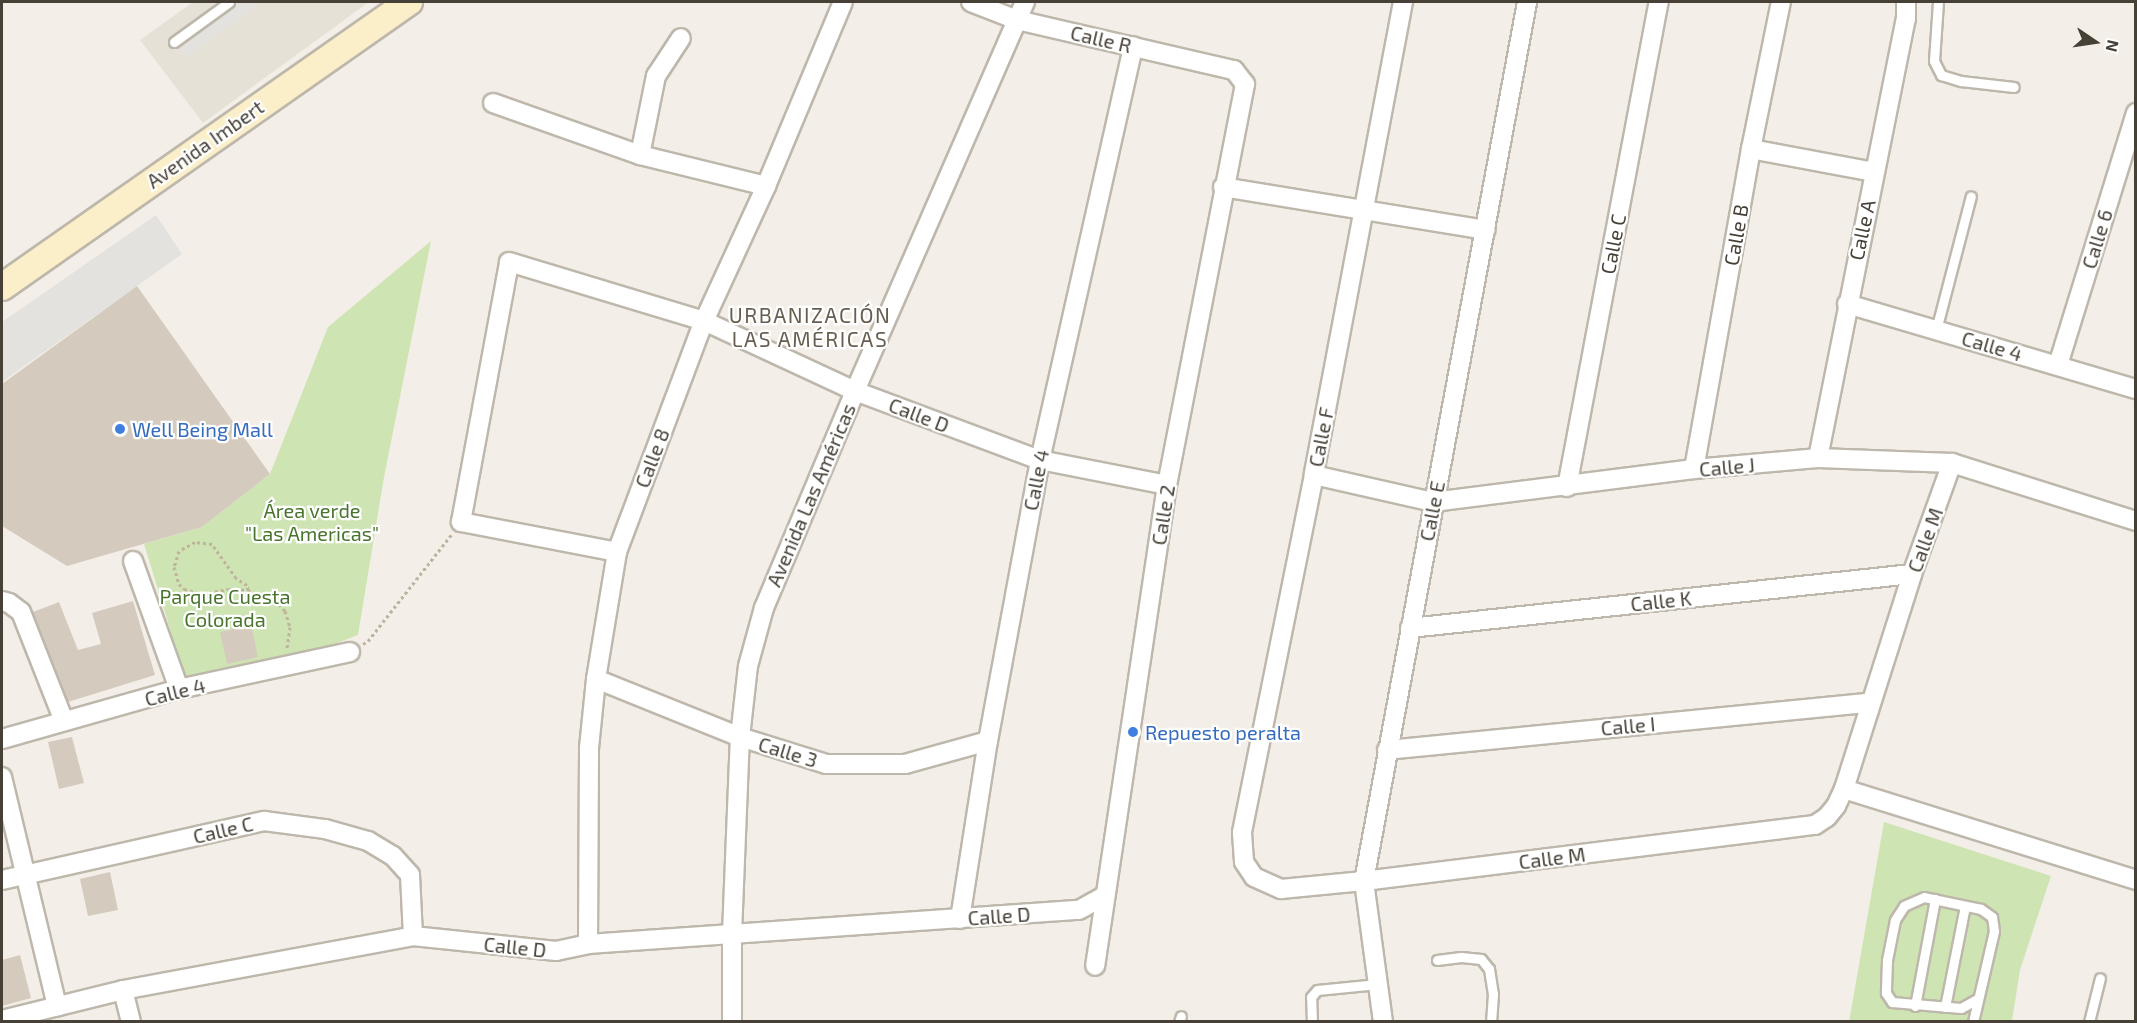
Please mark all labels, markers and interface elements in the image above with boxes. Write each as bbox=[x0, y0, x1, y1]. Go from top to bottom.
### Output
north arrow bbox=[2065, 12, 2125, 72]
street label: Calle R bbox=[1068, 20, 1134, 58]
text: N bbox=[2102, 38, 2124, 54]
street label: Avenida Imbert bbox=[142, 95, 268, 193]
street label: Calle A bbox=[1844, 197, 1880, 263]
street label: Calle B bbox=[1719, 202, 1753, 268]
street label: Calle 6 bbox=[2077, 206, 2117, 272]
street label: Calle C bbox=[1595, 212, 1631, 276]
district label: URBANIZACIÓN LAS AMÉRICAS bbox=[729, 302, 891, 352]
street label: Calle 4 bbox=[1959, 326, 2025, 366]
street label: Calle D bbox=[885, 393, 953, 437]
street label: Avenida Las Américas bbox=[761, 400, 861, 590]
street label: Calle F bbox=[1303, 405, 1339, 469]
place label: Well Being Mall bbox=[132, 417, 273, 441]
marker: Well Being Mall bbox=[113, 422, 127, 436]
street label: Calle 8 bbox=[630, 425, 674, 491]
street label: Calle 4 bbox=[1018, 447, 1054, 513]
street label: Calle J bbox=[1698, 453, 1756, 481]
street label: Calle E bbox=[1414, 479, 1450, 543]
street label: Calle 2 bbox=[1146, 483, 1180, 547]
park label: Área verde "Las Americas" bbox=[245, 498, 379, 545]
street label: Calle M bbox=[1902, 504, 1948, 576]
park label: Parque Cuesta Colorada bbox=[160, 584, 290, 631]
street label: Calle K bbox=[1629, 586, 1693, 616]
street label: Calle 4 bbox=[142, 673, 208, 711]
street label: Calle I bbox=[1600, 712, 1656, 740]
place label: Repuesto peralta bbox=[1145, 720, 1301, 744]
marker: Repuesto peralta bbox=[1126, 725, 1140, 739]
street label: Calle 3 bbox=[756, 732, 820, 772]
street label: Calle C bbox=[191, 811, 255, 849]
street label: Calle M bbox=[1517, 842, 1587, 874]
street label: Calle D bbox=[967, 902, 1031, 930]
street label: Calle D bbox=[483, 932, 547, 962]

